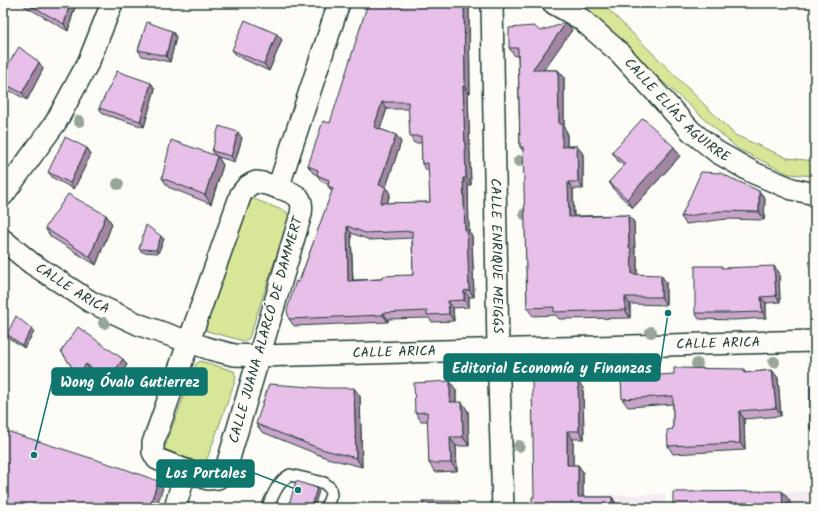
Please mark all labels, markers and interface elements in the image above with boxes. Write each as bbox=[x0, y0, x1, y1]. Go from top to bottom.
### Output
street label: CALLE ELÍAS AGUIRRE bbox=[619, 53, 735, 168]
street label: CALLE ENRIQUE MEIGGS bbox=[484, 178, 509, 335]
street label: CALLE JUANA ALARCÓ DE DAMMERT bbox=[223, 213, 309, 446]
street label: CALLE ARICA bbox=[31, 257, 113, 320]
street label: CALLE ARICA bbox=[676, 331, 760, 356]
street label: CALLE ARICA bbox=[352, 340, 437, 364]
callout: Editorial Economía y Finanzas bbox=[444, 354, 660, 381]
text: Editorial Economía y Finanzas bbox=[452, 357, 652, 381]
callout: Wong Óvalo Gutierrez bbox=[52, 368, 207, 395]
text: Wong Óvalo Gutierrez bbox=[60, 371, 200, 395]
callout: Los Portales bbox=[157, 460, 254, 487]
text: Los Portales bbox=[165, 462, 247, 486]

